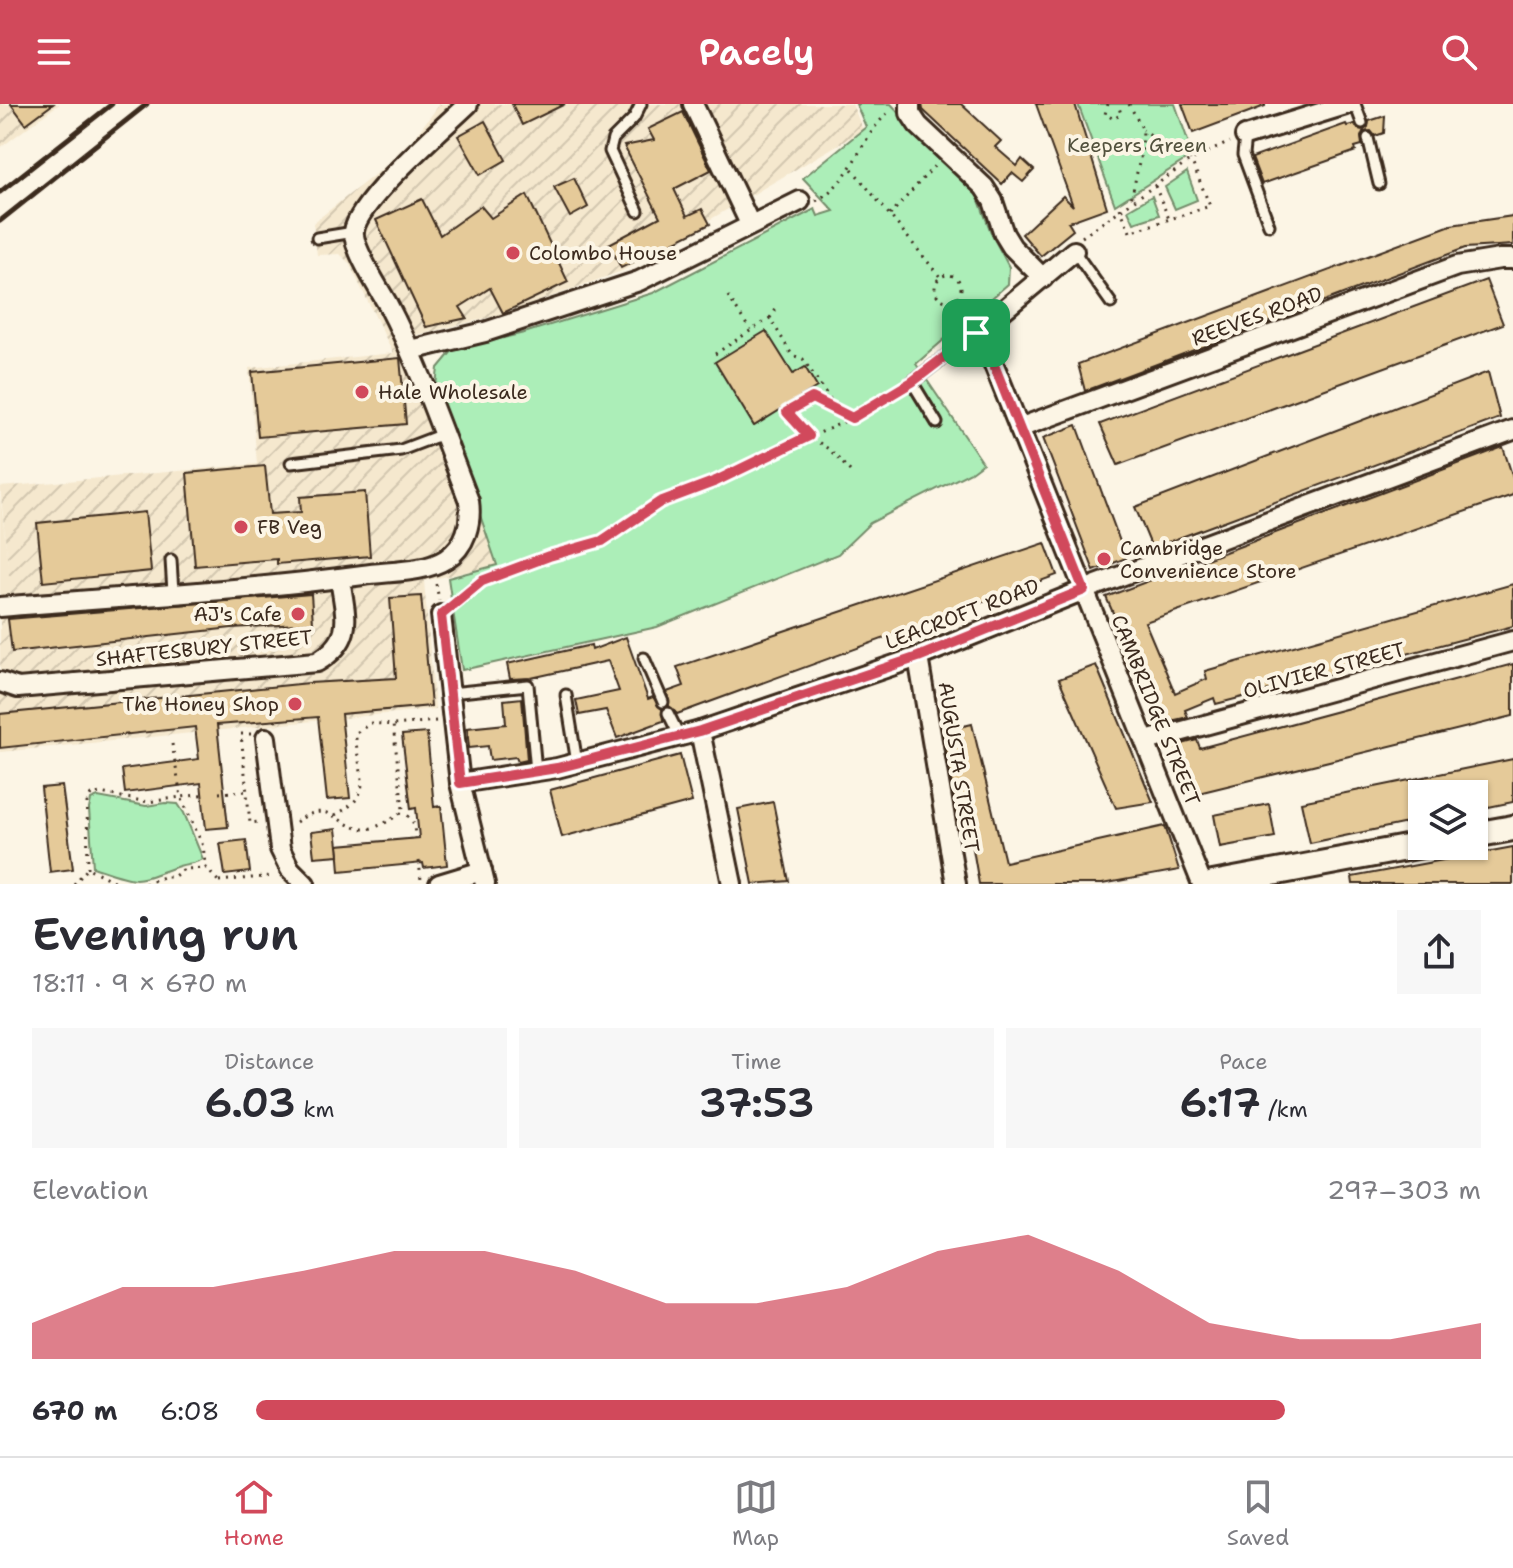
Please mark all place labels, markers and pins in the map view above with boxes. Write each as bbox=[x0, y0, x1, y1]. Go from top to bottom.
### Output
place label: Colombo House bbox=[529, 240, 677, 266]
marker: Colombo House bbox=[504, 244, 522, 262]
pin bbox=[942, 299, 1010, 367]
place label: Hale Wholesale bbox=[378, 379, 528, 405]
marker: Hale Wholesale bbox=[353, 383, 371, 401]
place label: FB Veg bbox=[257, 514, 322, 540]
marker: FB Veg bbox=[232, 518, 250, 536]
place label: Cambridge Convenience Store bbox=[1120, 535, 1297, 584]
marker: Cambridge Convenience Store bbox=[1095, 550, 1113, 568]
place label: AJ's Cafe bbox=[194, 601, 282, 627]
marker: AJ's Cafe bbox=[289, 605, 307, 623]
place label: The Honey Shop bbox=[122, 691, 279, 717]
marker: The Honey Shop bbox=[286, 695, 304, 713]

